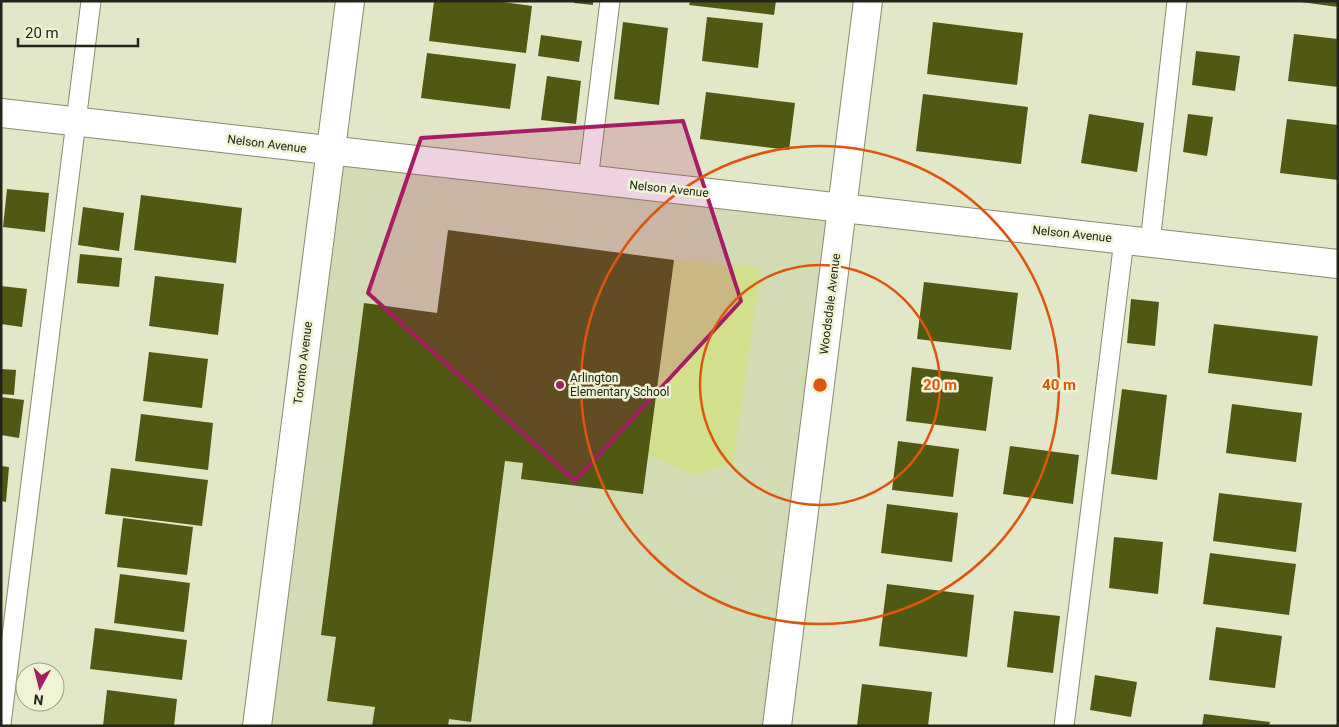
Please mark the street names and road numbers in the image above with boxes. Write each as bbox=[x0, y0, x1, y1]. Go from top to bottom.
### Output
street label: Nelson Avenue bbox=[227, 132, 307, 156]
street label: Nelson Avenue bbox=[629, 178, 709, 200]
street label: Nelson Avenue bbox=[1032, 223, 1112, 245]
street label: Woodsdale Avenue bbox=[817, 253, 843, 355]
street label: Toronto Avenue bbox=[291, 321, 315, 405]

